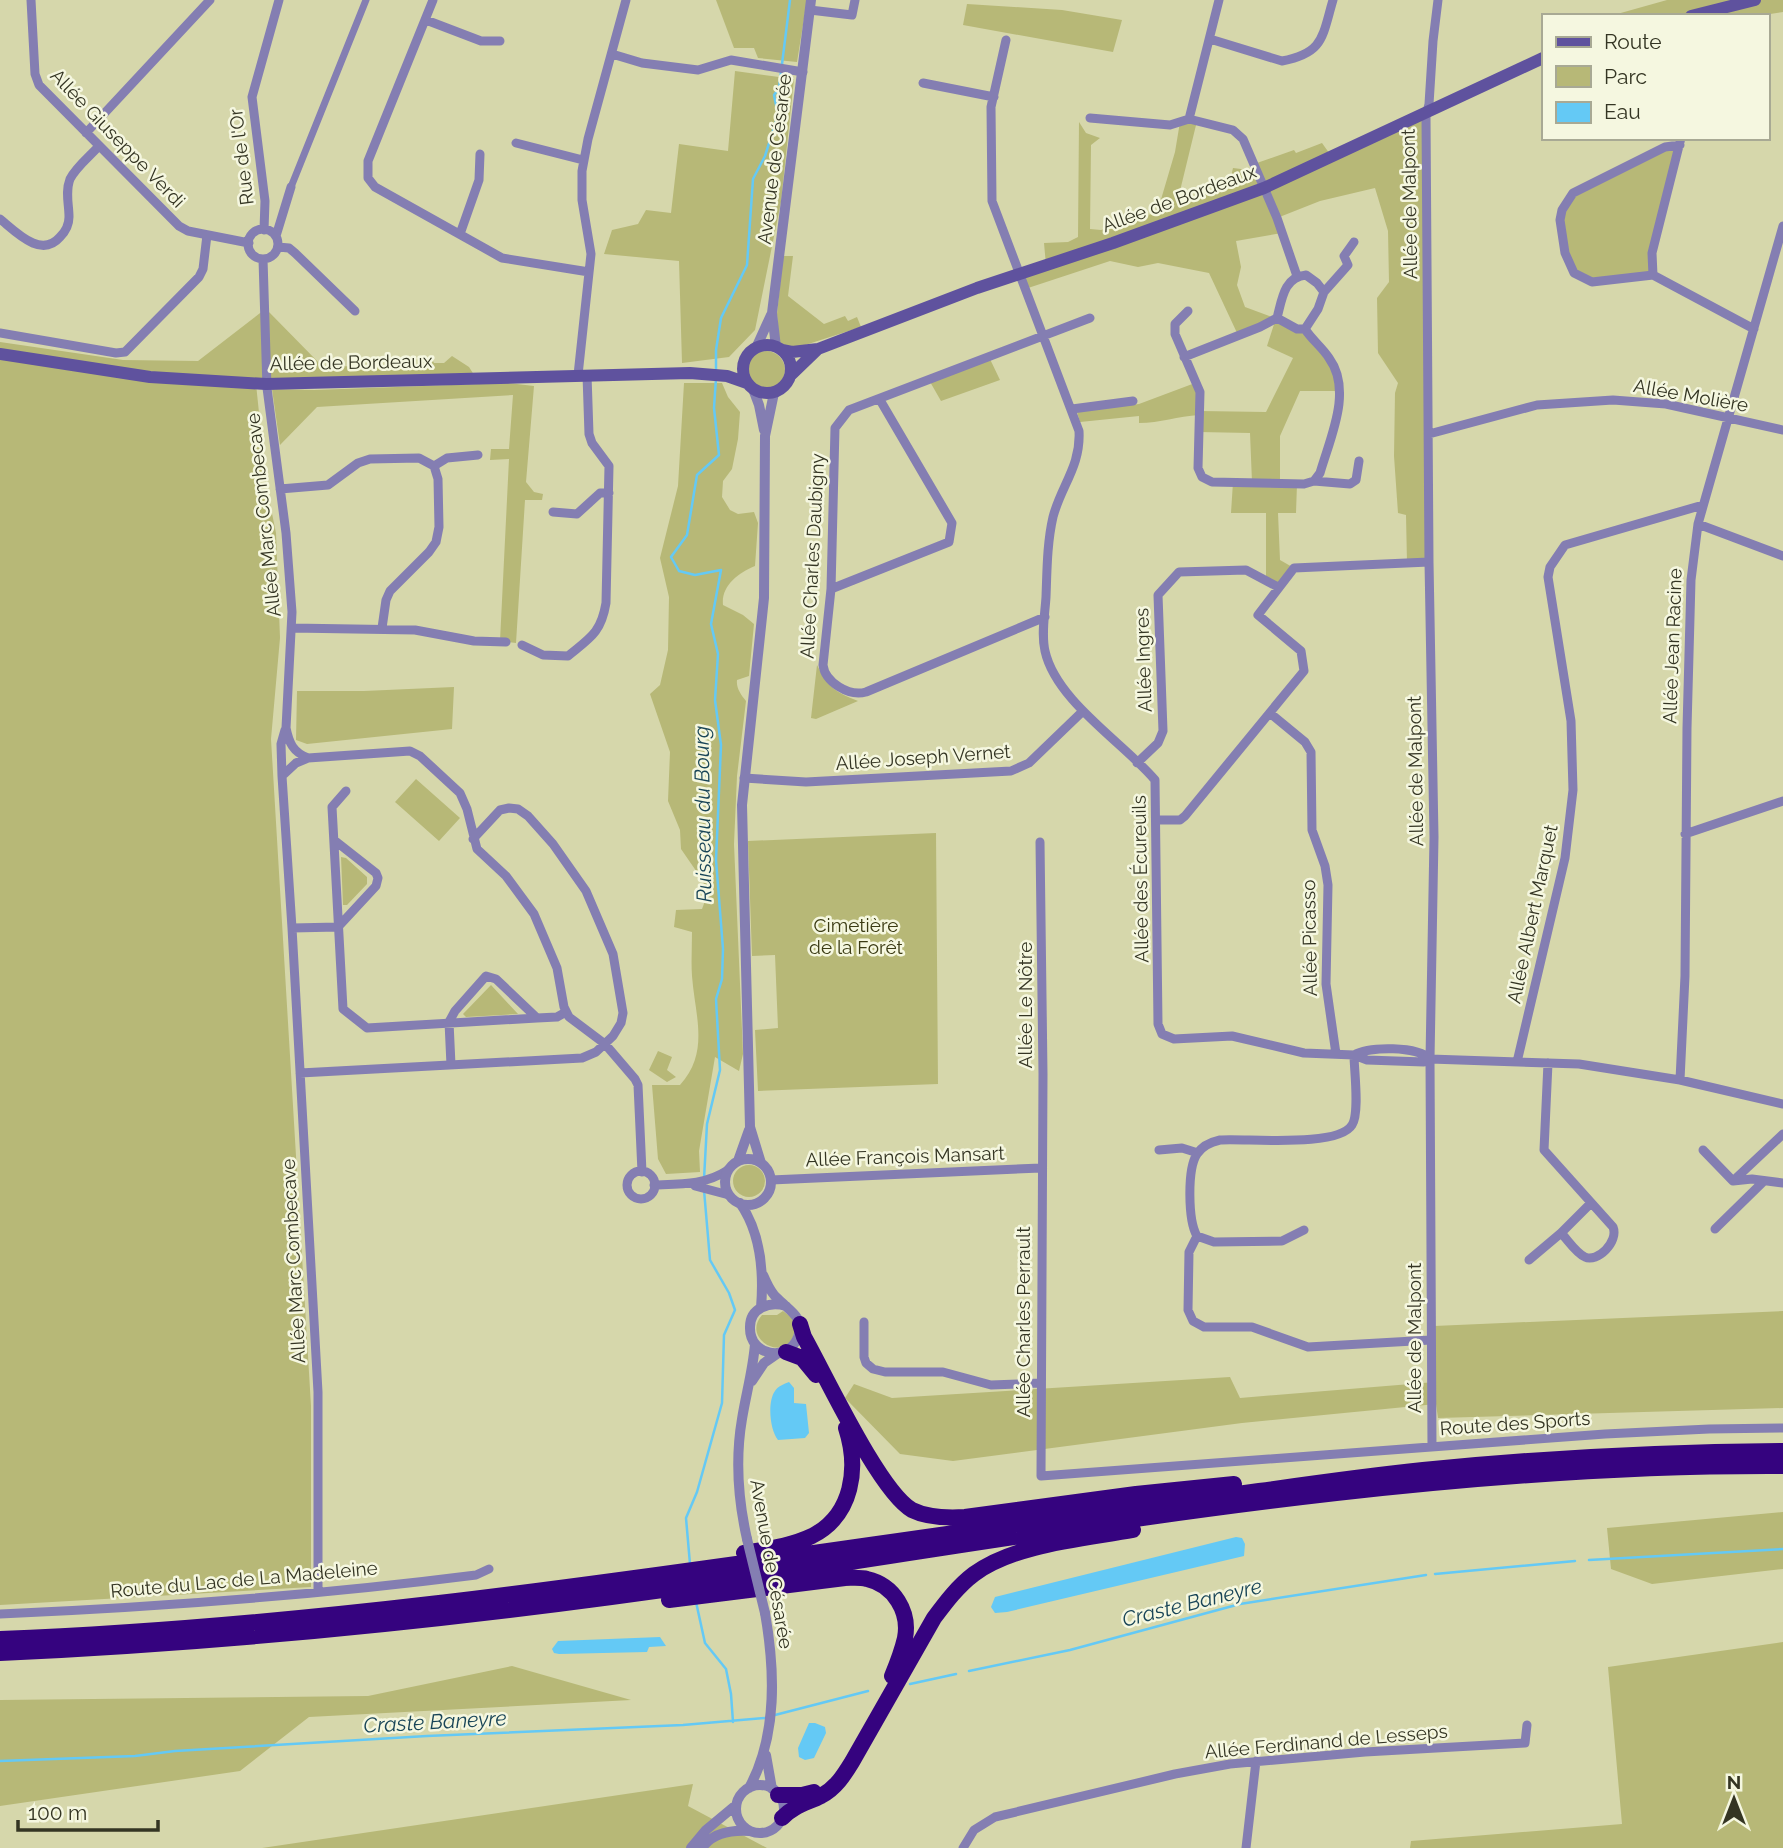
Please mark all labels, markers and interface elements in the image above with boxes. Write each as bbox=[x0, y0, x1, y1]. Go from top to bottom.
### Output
legend bbox=[1542, 14, 1769, 140]
text: Route bbox=[1604, 29, 1662, 54]
street label: Allée Giuseppe Verdi bbox=[46, 64, 190, 212]
text: Parc bbox=[1604, 64, 1647, 89]
street label: Avenue de Césarée bbox=[753, 72, 795, 246]
text: Eau bbox=[1604, 99, 1641, 124]
street label: Rue de l'Or bbox=[224, 107, 258, 206]
street label: Allée de Malpont bbox=[1397, 128, 1421, 279]
street label: Allée de Bordeaux bbox=[1099, 160, 1260, 236]
street label: Allée de Bordeaux bbox=[269, 350, 433, 374]
street label: Allée Molière bbox=[1632, 374, 1750, 416]
street label: Allée Marc Combecave bbox=[241, 412, 285, 618]
street label: Allée Charles Daubigny bbox=[796, 453, 828, 659]
street label: Allée Jean Racine bbox=[1658, 568, 1686, 724]
street label: Allée Ingres bbox=[1130, 607, 1156, 713]
street label: Allée de Malpont bbox=[1403, 695, 1427, 846]
water label: Ruisseau du Bourg bbox=[688, 725, 717, 903]
street label: Allée Joseph Vernet bbox=[835, 740, 1012, 774]
street label: Allée des Écureuils bbox=[1128, 795, 1152, 963]
street label: Allée Albert Marquet bbox=[1502, 822, 1562, 1005]
street label: Allée Picasso bbox=[1297, 879, 1321, 997]
park label: Cimetière de la Forêt bbox=[809, 914, 904, 958]
street label: Allée Le Nôtre bbox=[1014, 942, 1036, 1068]
street label: Allée François Mansart bbox=[805, 1142, 1006, 1170]
street label: Allée Marc Combecave bbox=[277, 1158, 309, 1364]
street label: Allée Charles Perrault bbox=[1012, 1226, 1034, 1418]
street label: Allée de Malpont bbox=[1403, 1262, 1425, 1413]
street label: Route des Sports bbox=[1439, 1407, 1591, 1439]
street label: Avenue de Césarée bbox=[746, 1478, 798, 1650]
street label: Route du Lac de La Madeleine bbox=[109, 1556, 379, 1602]
water label: Craste Baneyre bbox=[1119, 1573, 1264, 1632]
water label: Craste Baneyre bbox=[363, 1705, 507, 1738]
street label: Allée Ferdinand de Lesseps bbox=[1204, 1719, 1448, 1763]
north arrow bbox=[1699, 1764, 1769, 1834]
text: N bbox=[1727, 1771, 1741, 1793]
scale bar bbox=[18, 1788, 158, 1832]
text: 100 m bbox=[28, 1800, 87, 1825]

